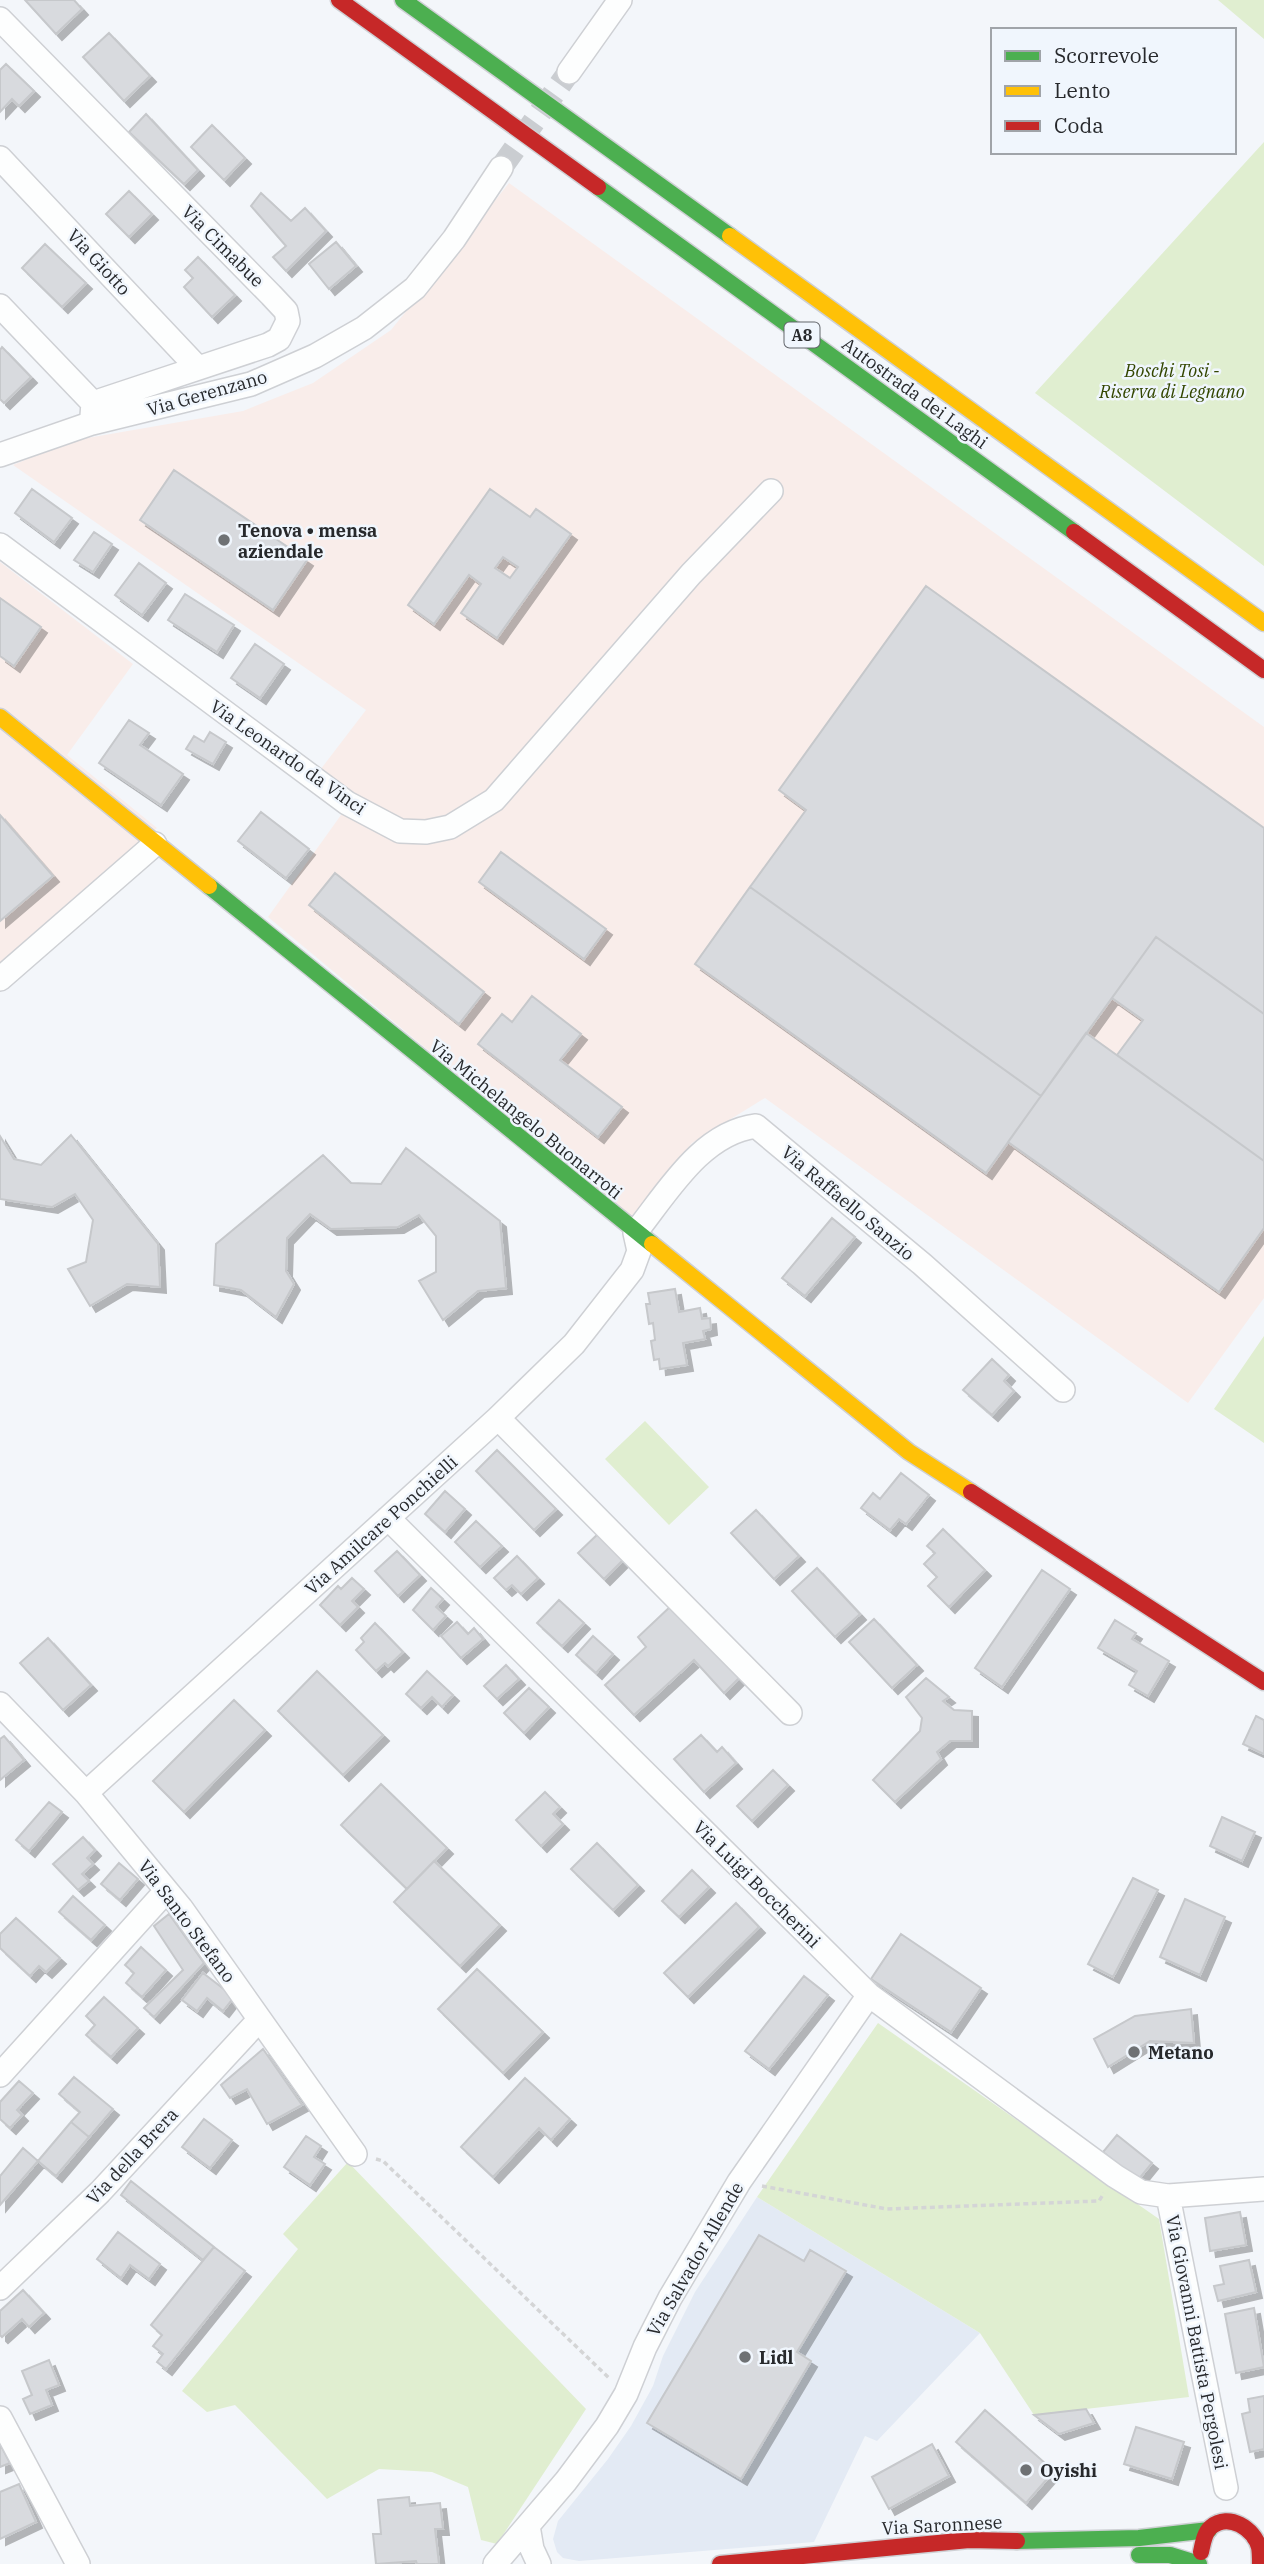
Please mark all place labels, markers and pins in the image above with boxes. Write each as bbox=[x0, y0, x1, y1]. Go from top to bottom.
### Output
place label: Tenova • mensa aziendale bbox=[238, 519, 377, 563]
marker: Tenova • mensa aziendale bbox=[216, 532, 232, 548]
place label: Metano bbox=[1148, 2041, 1214, 2064]
marker: Metano bbox=[1126, 2044, 1142, 2060]
place label: Lidl bbox=[759, 2346, 794, 2369]
marker: Lidl bbox=[737, 2349, 753, 2365]
place label: Oyishi bbox=[1040, 2459, 1097, 2482]
marker: Oyishi bbox=[1018, 2462, 1034, 2478]

